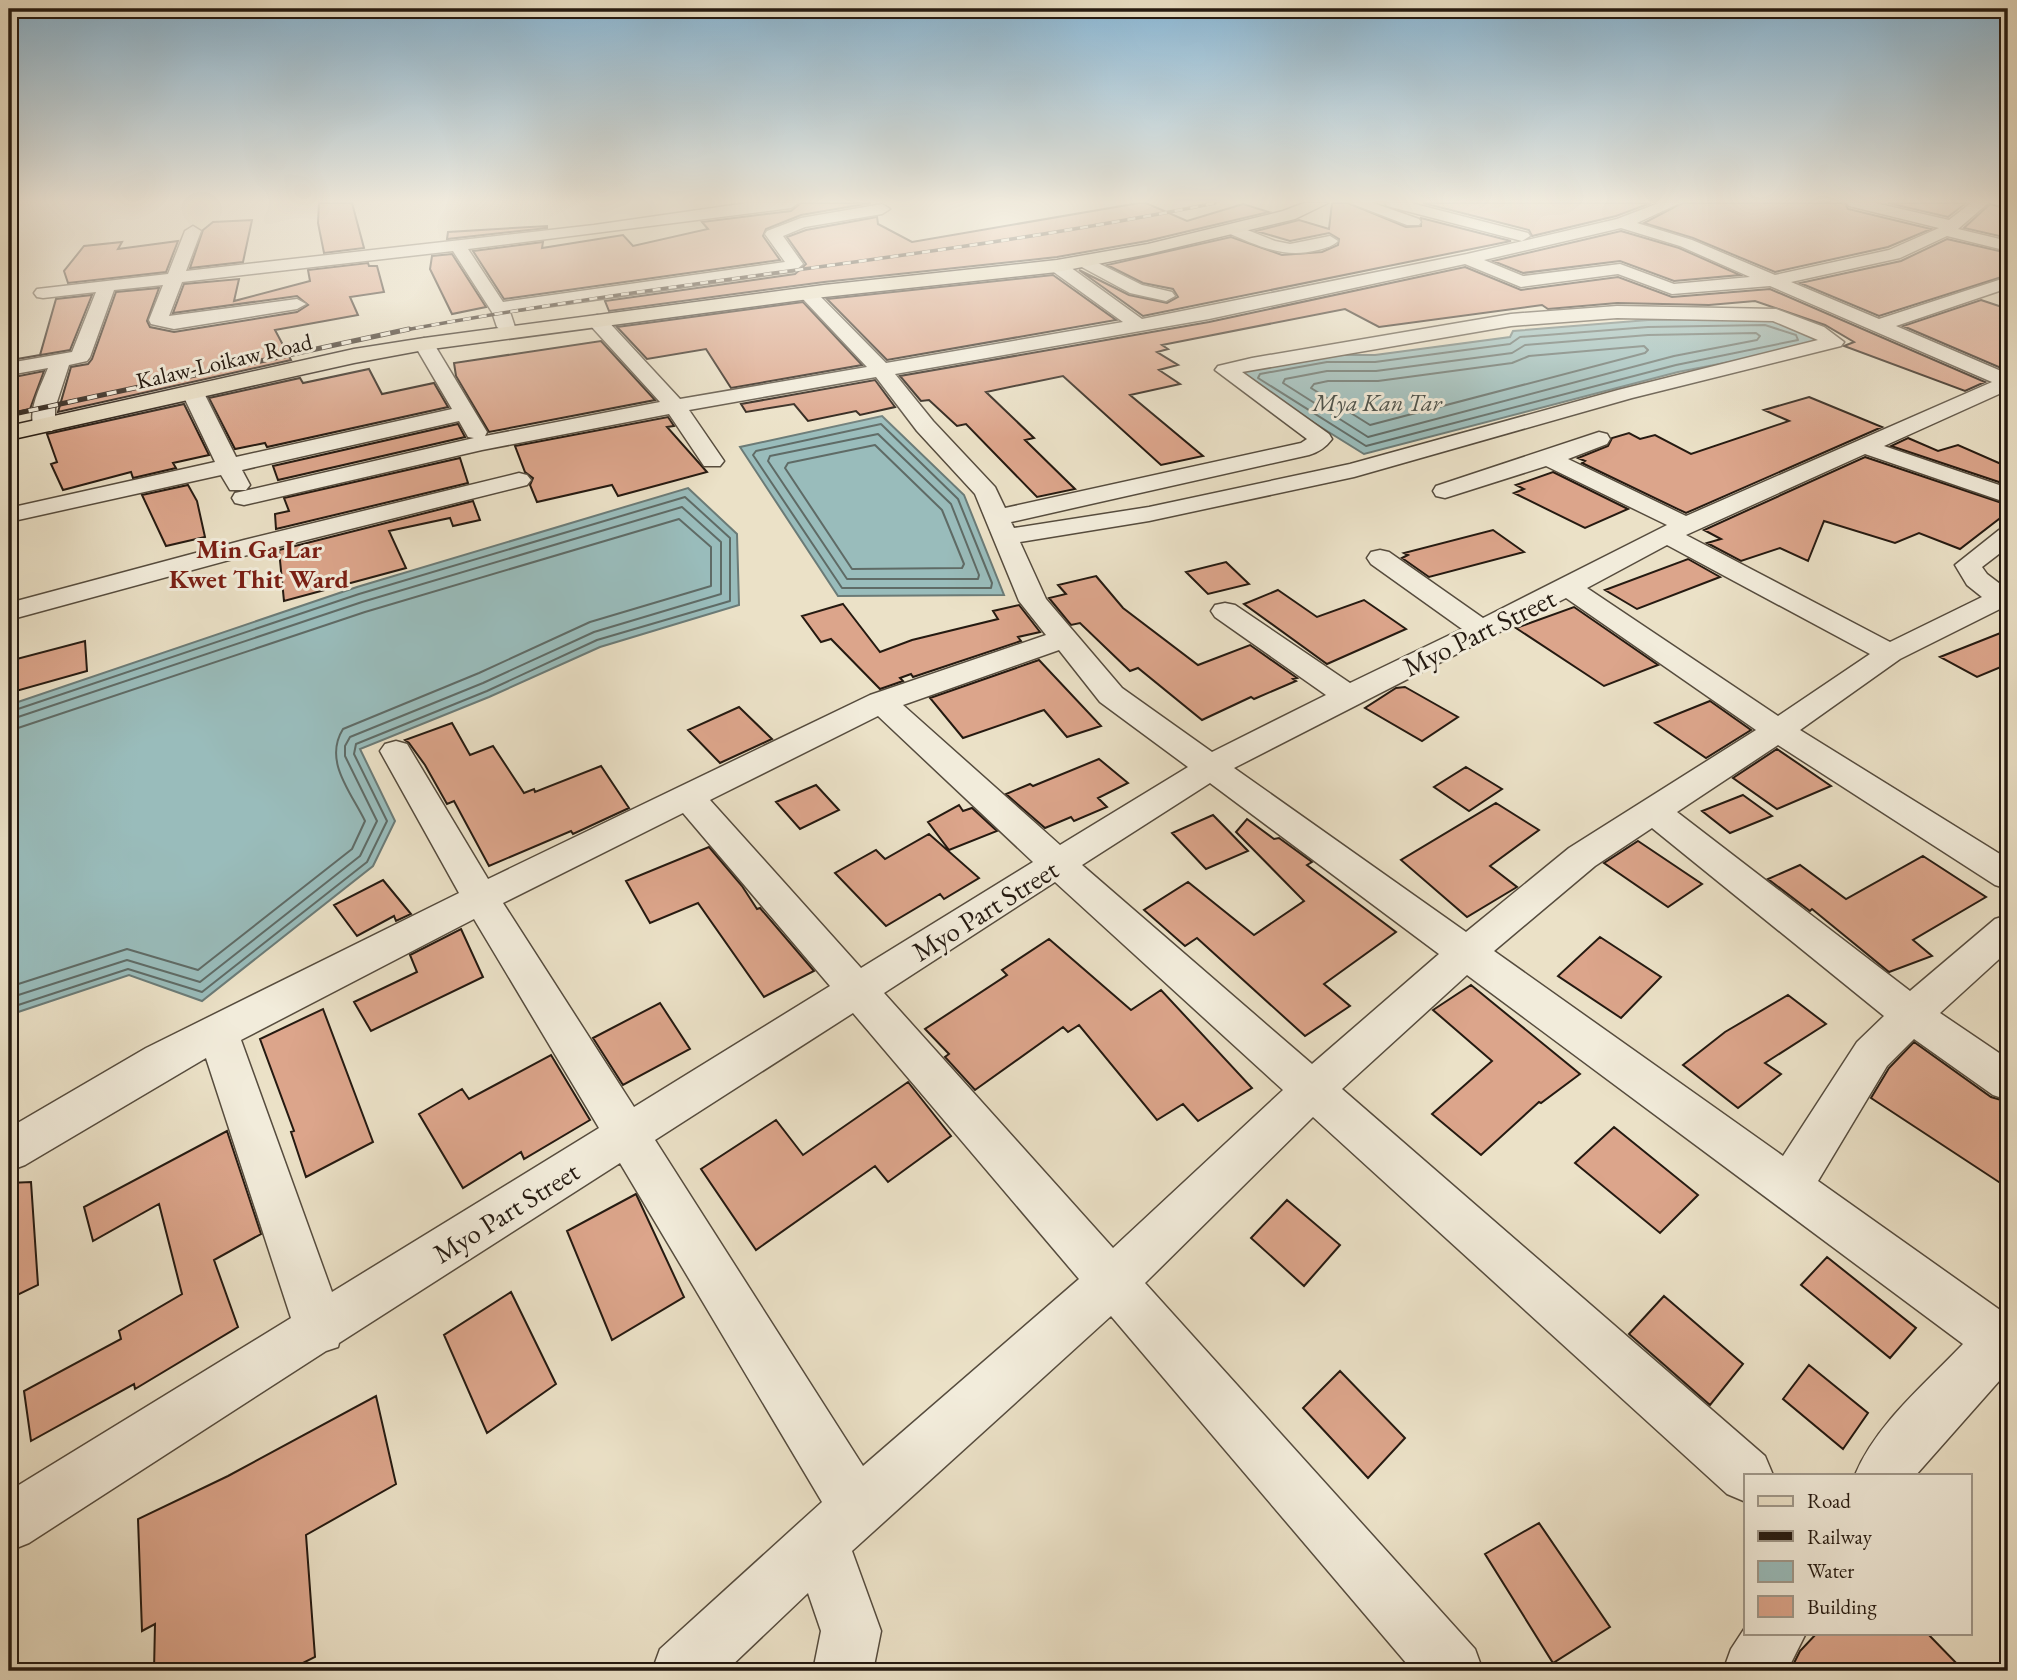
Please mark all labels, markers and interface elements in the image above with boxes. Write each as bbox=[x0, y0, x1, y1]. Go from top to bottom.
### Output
street label: Kalaw-Loikaw Road bbox=[133, 326, 315, 396]
water label: Mya Kan Tar bbox=[1310, 387, 1443, 418]
district label: Min Ga Lar Kwet Thit Ward bbox=[169, 532, 350, 596]
street label: Myo Part Street bbox=[1397, 579, 1562, 684]
street label: Myo Part Street bbox=[905, 851, 1065, 969]
street label: Myo Part Street bbox=[426, 1153, 586, 1271]
legend bbox=[1744, 1474, 1972, 1634]
text: Road bbox=[1807, 1487, 1851, 1514]
text: Railway bbox=[1807, 1523, 1873, 1550]
text: Water bbox=[1807, 1557, 1854, 1584]
text: Building bbox=[1807, 1593, 1877, 1620]

